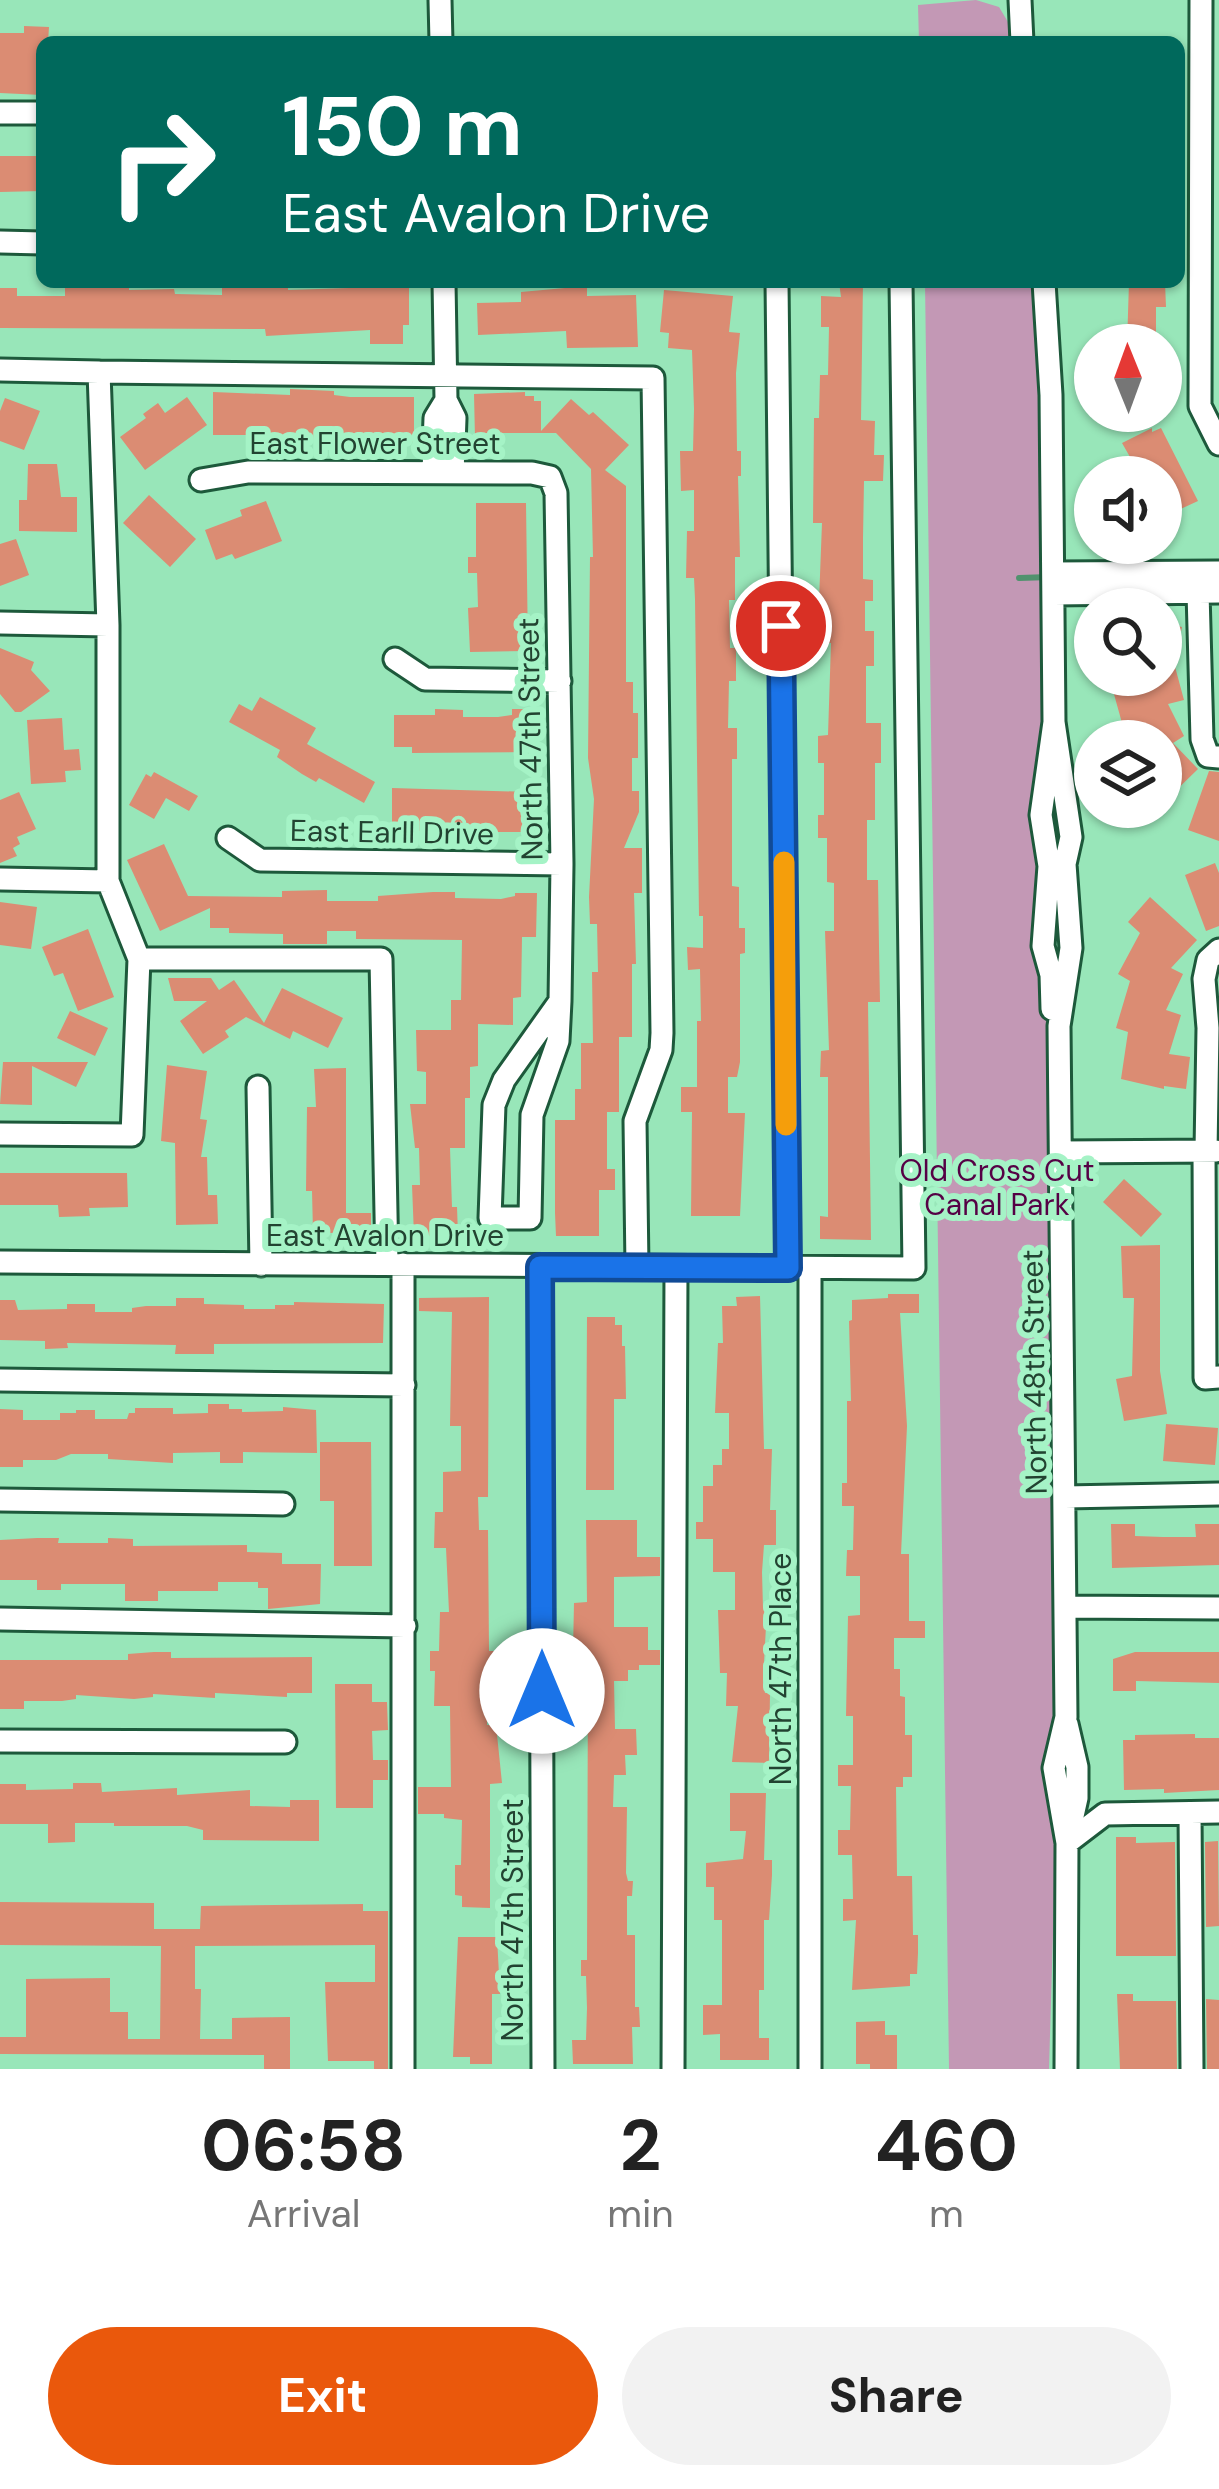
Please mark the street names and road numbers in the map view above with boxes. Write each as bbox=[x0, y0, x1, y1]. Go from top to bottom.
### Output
street label: East Flower Street bbox=[250, 424, 500, 463]
street label: North 47th Street bbox=[508, 617, 552, 861]
street label: East Earll Drive bbox=[290, 811, 494, 853]
street label: East Avalon Drive bbox=[266, 1216, 504, 1255]
street label: North 48th Street bbox=[1012, 1249, 1056, 1495]
street label: North 47th Place bbox=[761, 1553, 800, 1785]
street label: North 47th Street bbox=[493, 1799, 532, 2041]

